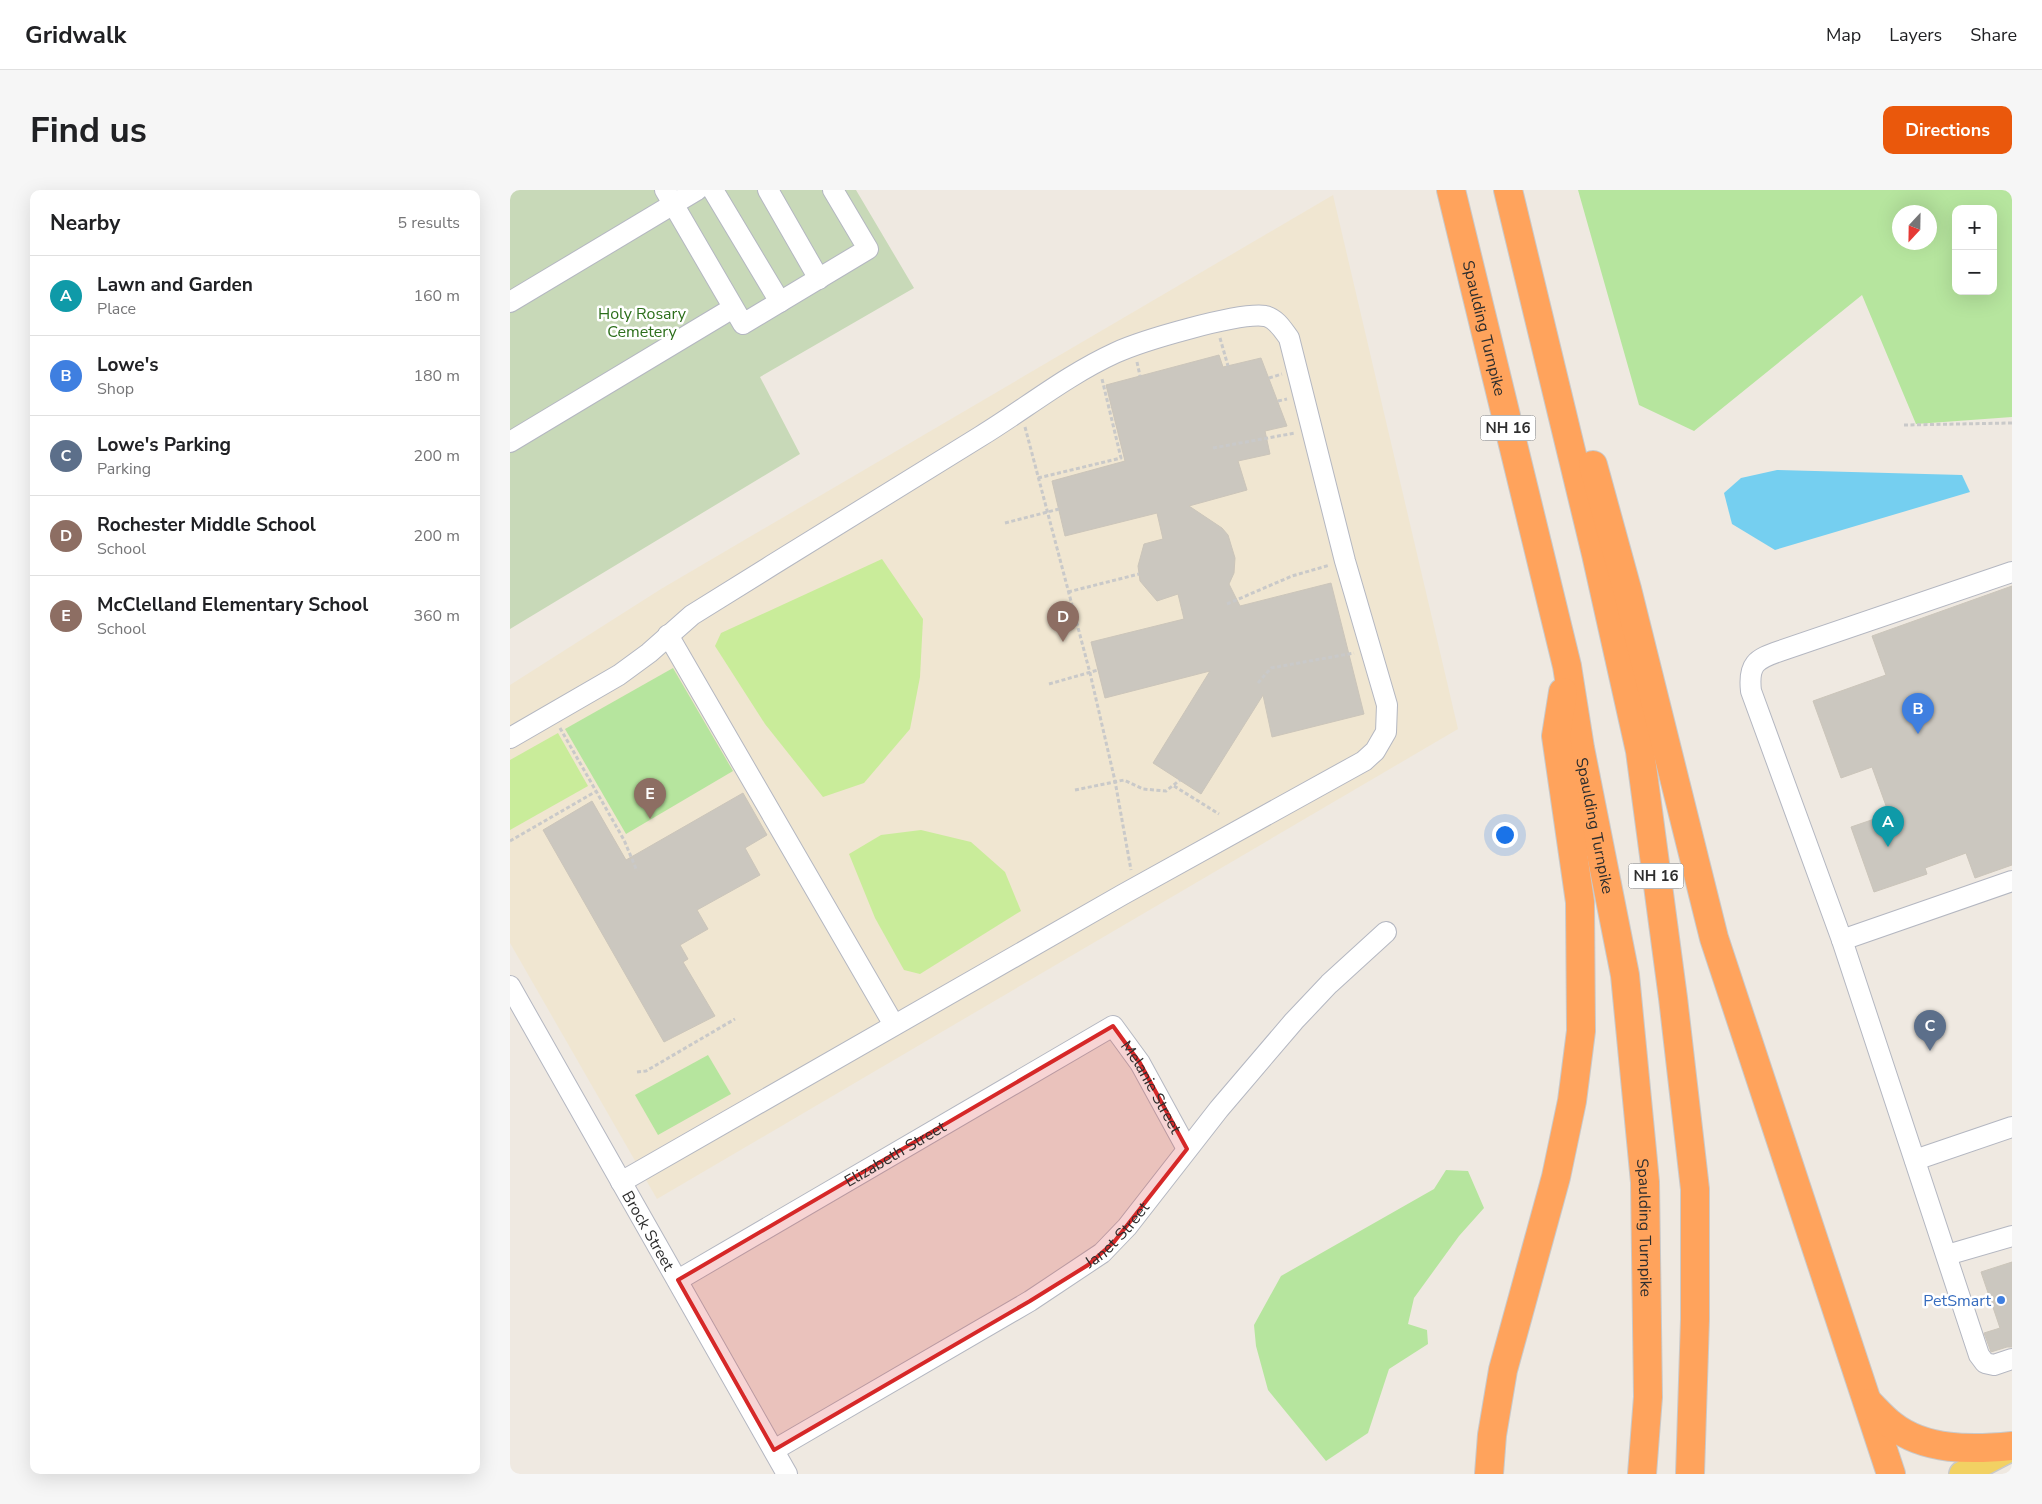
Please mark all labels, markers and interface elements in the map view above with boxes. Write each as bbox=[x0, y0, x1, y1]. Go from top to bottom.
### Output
text: Gridwalk bbox=[25, 19, 126, 51]
text: Map bbox=[1826, 23, 1861, 47]
text: Layers bbox=[1889, 23, 1942, 47]
text: Share bbox=[1970, 23, 2017, 47]
button: Directions bbox=[1883, 106, 2012, 154]
text: Find us bbox=[30, 107, 147, 154]
north arrow bbox=[1892, 205, 1937, 250]
map controls bbox=[1952, 205, 1997, 295]
button: + bbox=[1952, 205, 1997, 250]
text: Nearby bbox=[50, 209, 120, 237]
text: 5 results bbox=[398, 212, 460, 234]
button: − bbox=[1952, 250, 1997, 295]
street label: Spaulding Turnpike bbox=[1457, 258, 1511, 398]
text: Lawn and Garden bbox=[97, 272, 253, 298]
text: A bbox=[60, 285, 72, 307]
text: 160 m bbox=[413, 285, 460, 307]
text: Place bbox=[97, 298, 136, 320]
park label: Holy Rosary Cemetery bbox=[598, 303, 687, 343]
text: Lowe's bbox=[97, 352, 159, 378]
text: B bbox=[60, 365, 72, 387]
text: 180 m bbox=[413, 365, 460, 387]
text: Shop bbox=[97, 378, 134, 400]
road number: NH 16 bbox=[1480, 416, 1536, 440]
text: Lowe's Parking bbox=[97, 432, 231, 458]
text: C bbox=[61, 445, 71, 467]
text: 200 m bbox=[413, 445, 460, 467]
text: Parking bbox=[97, 458, 151, 480]
text: Rochester Middle School bbox=[97, 512, 316, 538]
text: D bbox=[60, 525, 72, 547]
text: 200 m bbox=[413, 525, 460, 547]
text: School bbox=[97, 538, 146, 560]
text: McClelland Elementary School bbox=[97, 592, 368, 618]
pin: D bbox=[1047, 601, 1079, 642]
text: E bbox=[61, 605, 71, 627]
text: 360 m bbox=[413, 605, 460, 627]
text: School bbox=[97, 618, 146, 640]
pin: B bbox=[1902, 693, 1934, 734]
street label: Spaulding Turnpike bbox=[1570, 756, 1619, 896]
pin: E bbox=[634, 778, 666, 819]
pin: A bbox=[1872, 806, 1904, 847]
your location bbox=[1492, 822, 1518, 848]
road number: NH 16 bbox=[1628, 864, 1684, 888]
pin: C bbox=[1914, 1010, 1946, 1051]
street label: Melanie Street bbox=[1115, 1036, 1187, 1138]
street label: Elizabeth Street bbox=[840, 1116, 950, 1193]
street label: Spaulding Turnpike bbox=[1631, 1157, 1657, 1297]
street label: Brock Street bbox=[616, 1187, 679, 1275]
street label: Janet Street bbox=[1080, 1197, 1155, 1274]
place label: PetSmart bbox=[1923, 1290, 1991, 1312]
marker: PetSmart bbox=[1995, 1294, 2007, 1306]

